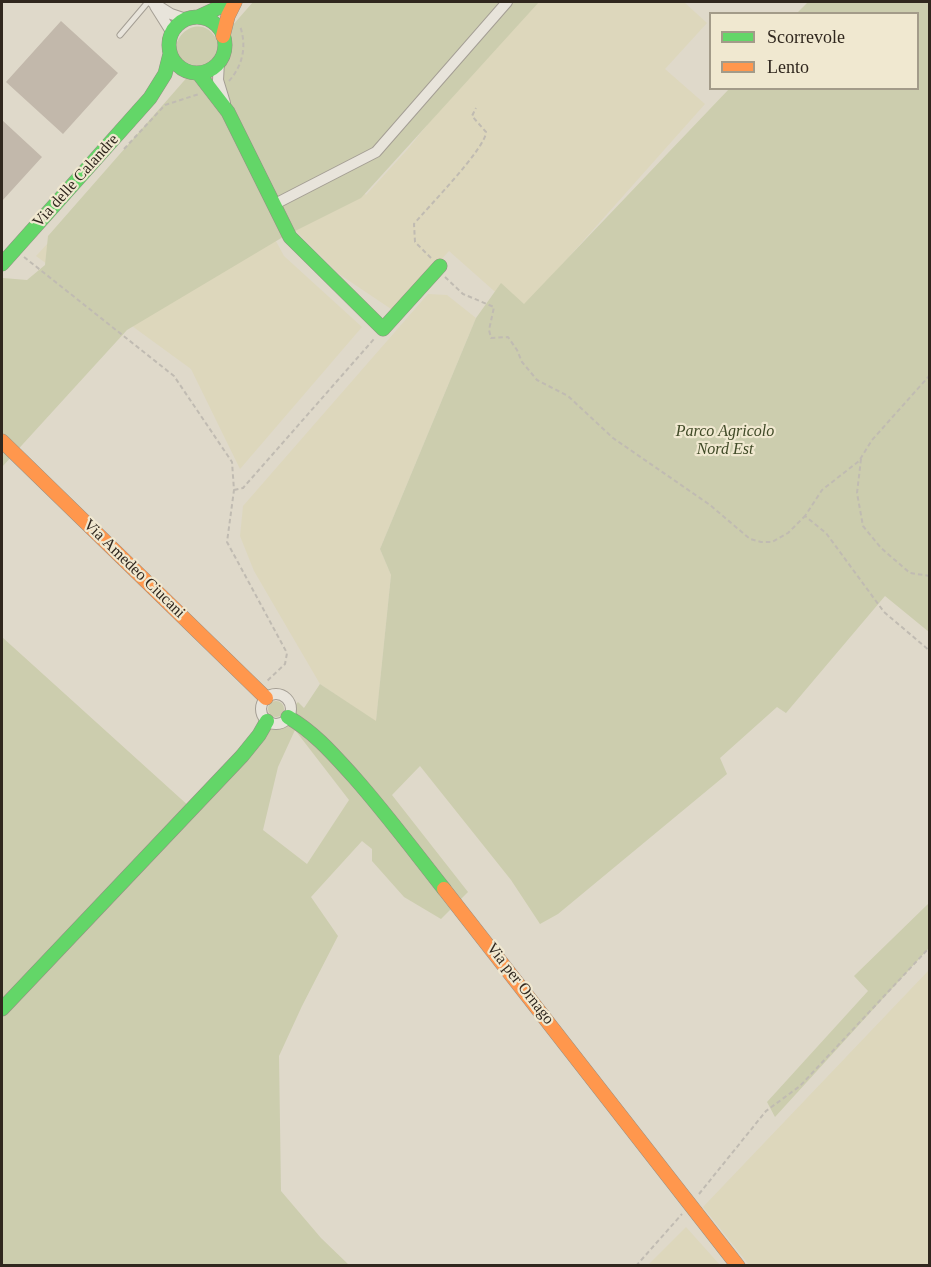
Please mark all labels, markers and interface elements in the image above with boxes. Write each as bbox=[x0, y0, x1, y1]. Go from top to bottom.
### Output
legend bbox=[709, 12, 919, 90]
text: Scorrevole bbox=[767, 27, 845, 47]
text: Lento bbox=[767, 57, 809, 77]
street label: Via delle Calandre bbox=[29, 130, 123, 232]
park label: Parco Agricolo Nord Est bbox=[676, 422, 774, 460]
street label: Via Amedeo Ciucani bbox=[79, 516, 189, 622]
street label: Via per Ornago bbox=[482, 939, 558, 1029]

